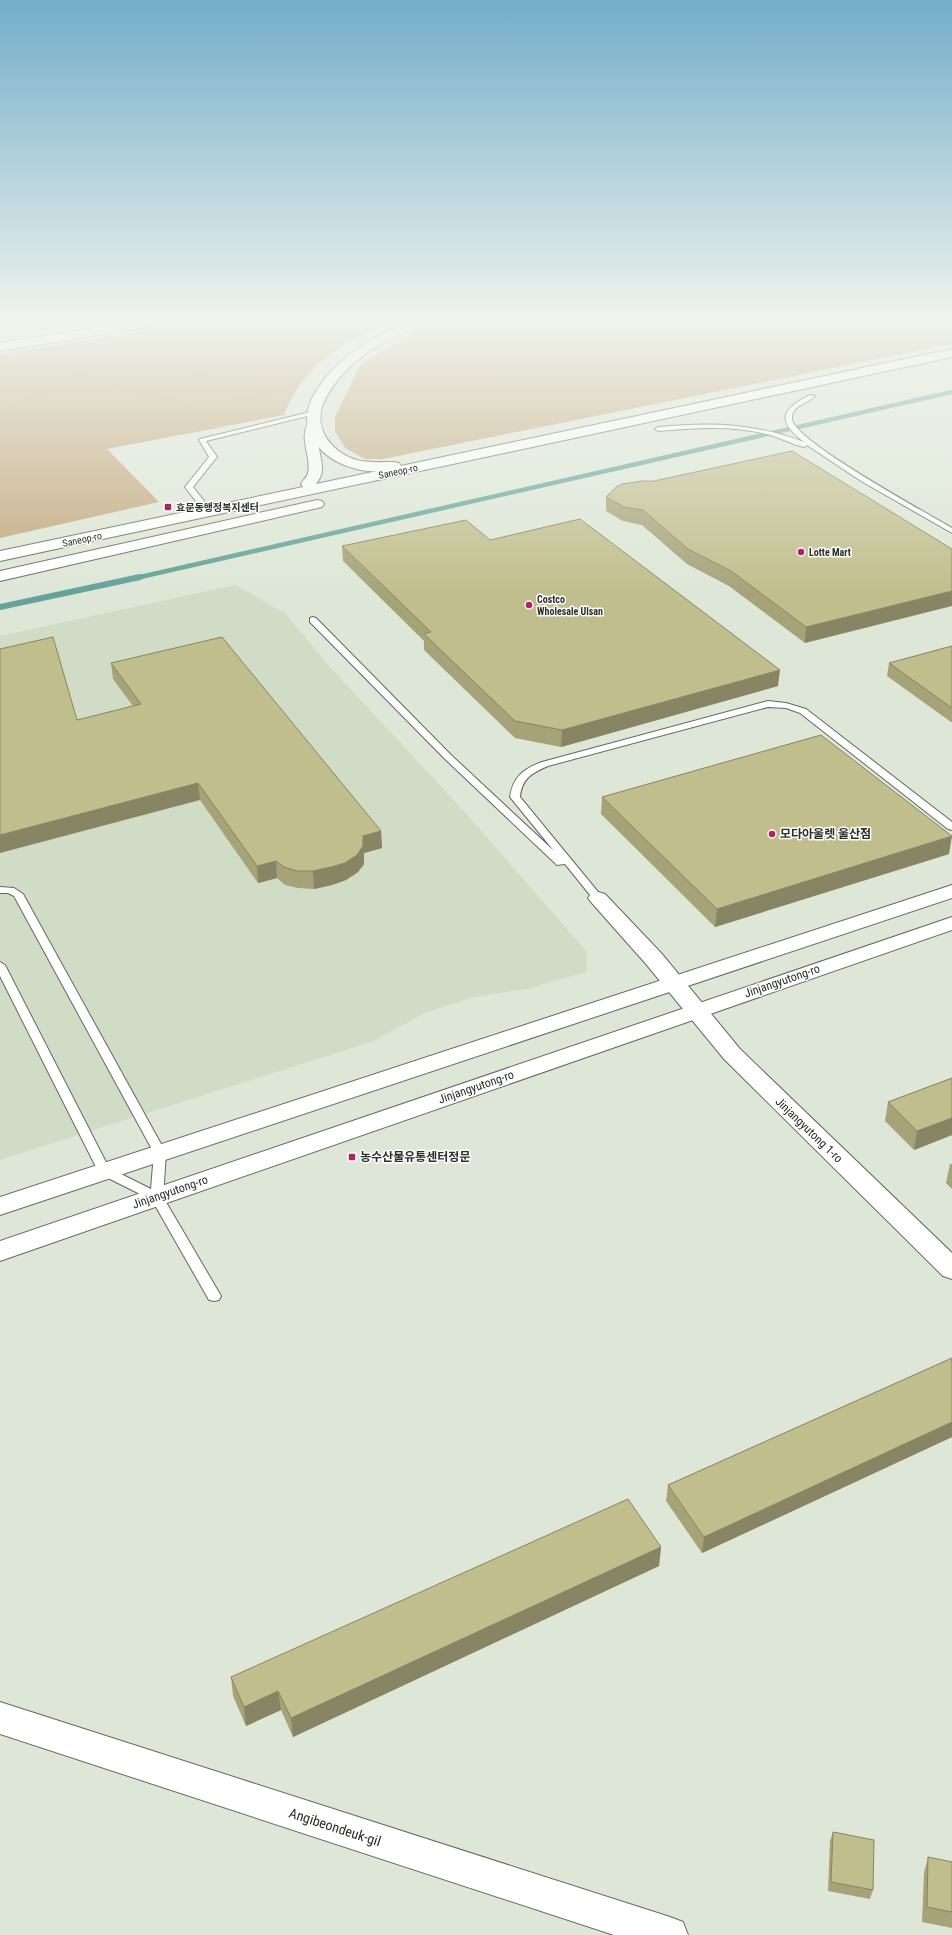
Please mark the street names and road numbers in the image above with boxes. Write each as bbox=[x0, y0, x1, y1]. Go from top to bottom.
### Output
street label: Saneop-ro bbox=[377, 462, 419, 481]
street label: Saneop-ro bbox=[61, 530, 103, 549]
street label: Jinjangyutong-ro bbox=[742, 962, 822, 1000]
street label: Jinjangyutong-ro bbox=[436, 1068, 516, 1106]
street label: Jinjangyutong 1-ro bbox=[773, 1094, 845, 1166]
street label: Jinjangyutong-ro bbox=[130, 1173, 210, 1211]
street label: Angibeondeuk-gil bbox=[287, 1805, 383, 1849]

